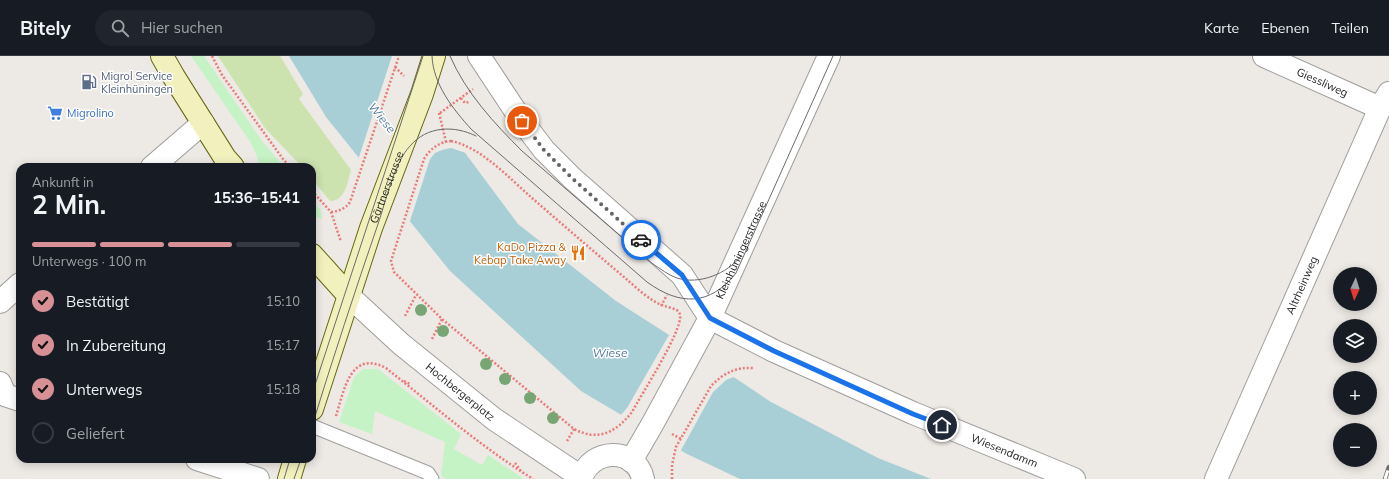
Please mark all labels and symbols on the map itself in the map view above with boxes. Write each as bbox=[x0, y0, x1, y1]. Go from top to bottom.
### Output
street label: Giessliweg bbox=[1294, 65, 1350, 100]
place label: Migrol Service Kleinhüningen bbox=[101, 69, 173, 96]
fuel station icon: Migrol Service Kleinhüningen bbox=[80, 73, 98, 91]
water label: Wiese bbox=[365, 99, 400, 136]
supermarket icon: Migrolino bbox=[46, 104, 64, 122]
pin bbox=[505, 104, 539, 138]
place label: Migrolino bbox=[67, 106, 114, 120]
street label: Gärtnerstrasse bbox=[366, 149, 407, 225]
street label: Kleinhüningerstrasse bbox=[712, 199, 769, 301]
courier bbox=[621, 220, 661, 260]
place label: KaDo Pizza & Kebap Take Away bbox=[474, 240, 567, 267]
restaurant icon: KaDo Pizza & Kebap Take Away bbox=[569, 244, 587, 262]
street label: Altrheinweg bbox=[1283, 254, 1321, 316]
north arrow bbox=[1333, 267, 1377, 311]
water label: Wiese bbox=[592, 345, 628, 360]
street label: Hochbergerplatz bbox=[423, 360, 498, 424]
pin bbox=[925, 408, 959, 442]
street label: Wiesendamm bbox=[969, 431, 1040, 471]

